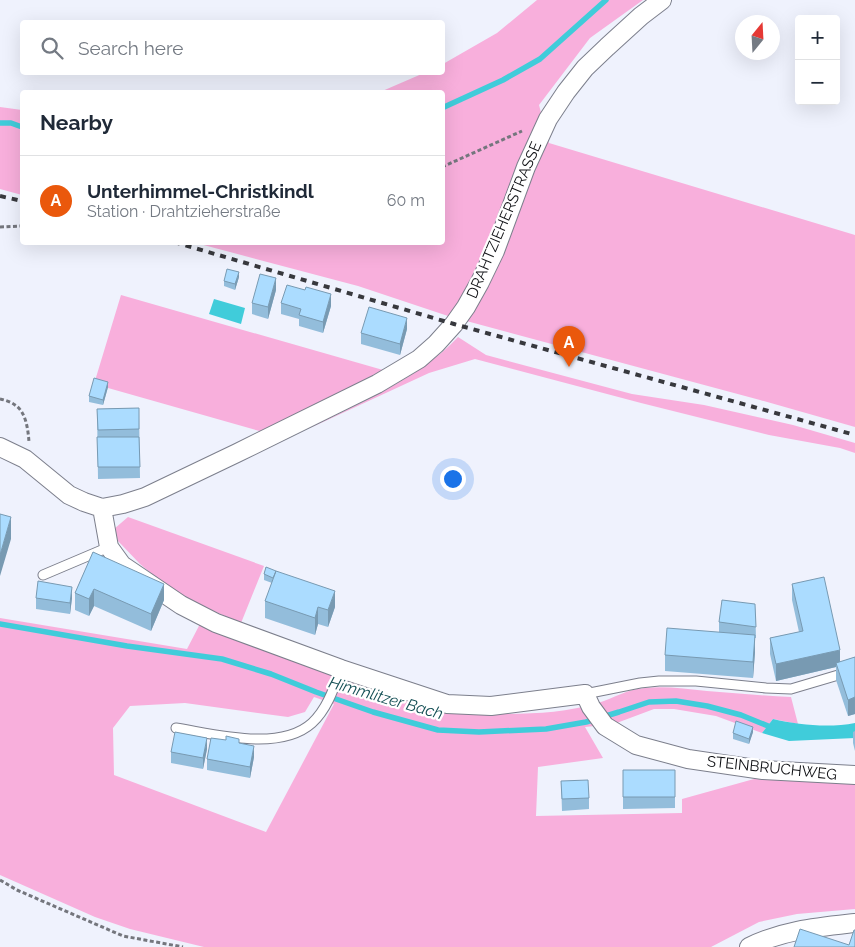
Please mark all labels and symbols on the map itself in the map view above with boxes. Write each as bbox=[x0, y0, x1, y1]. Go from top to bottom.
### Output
north arrow bbox=[735, 15, 780, 60]
street label: DRAHTZIEHERSTRASSE bbox=[463, 139, 545, 301]
pin: A bbox=[553, 326, 585, 367]
your location bbox=[440, 466, 466, 492]
water label: Himmlitzer Bach bbox=[327, 673, 445, 723]
street label: STEINBRUCHWEG bbox=[706, 752, 838, 784]

